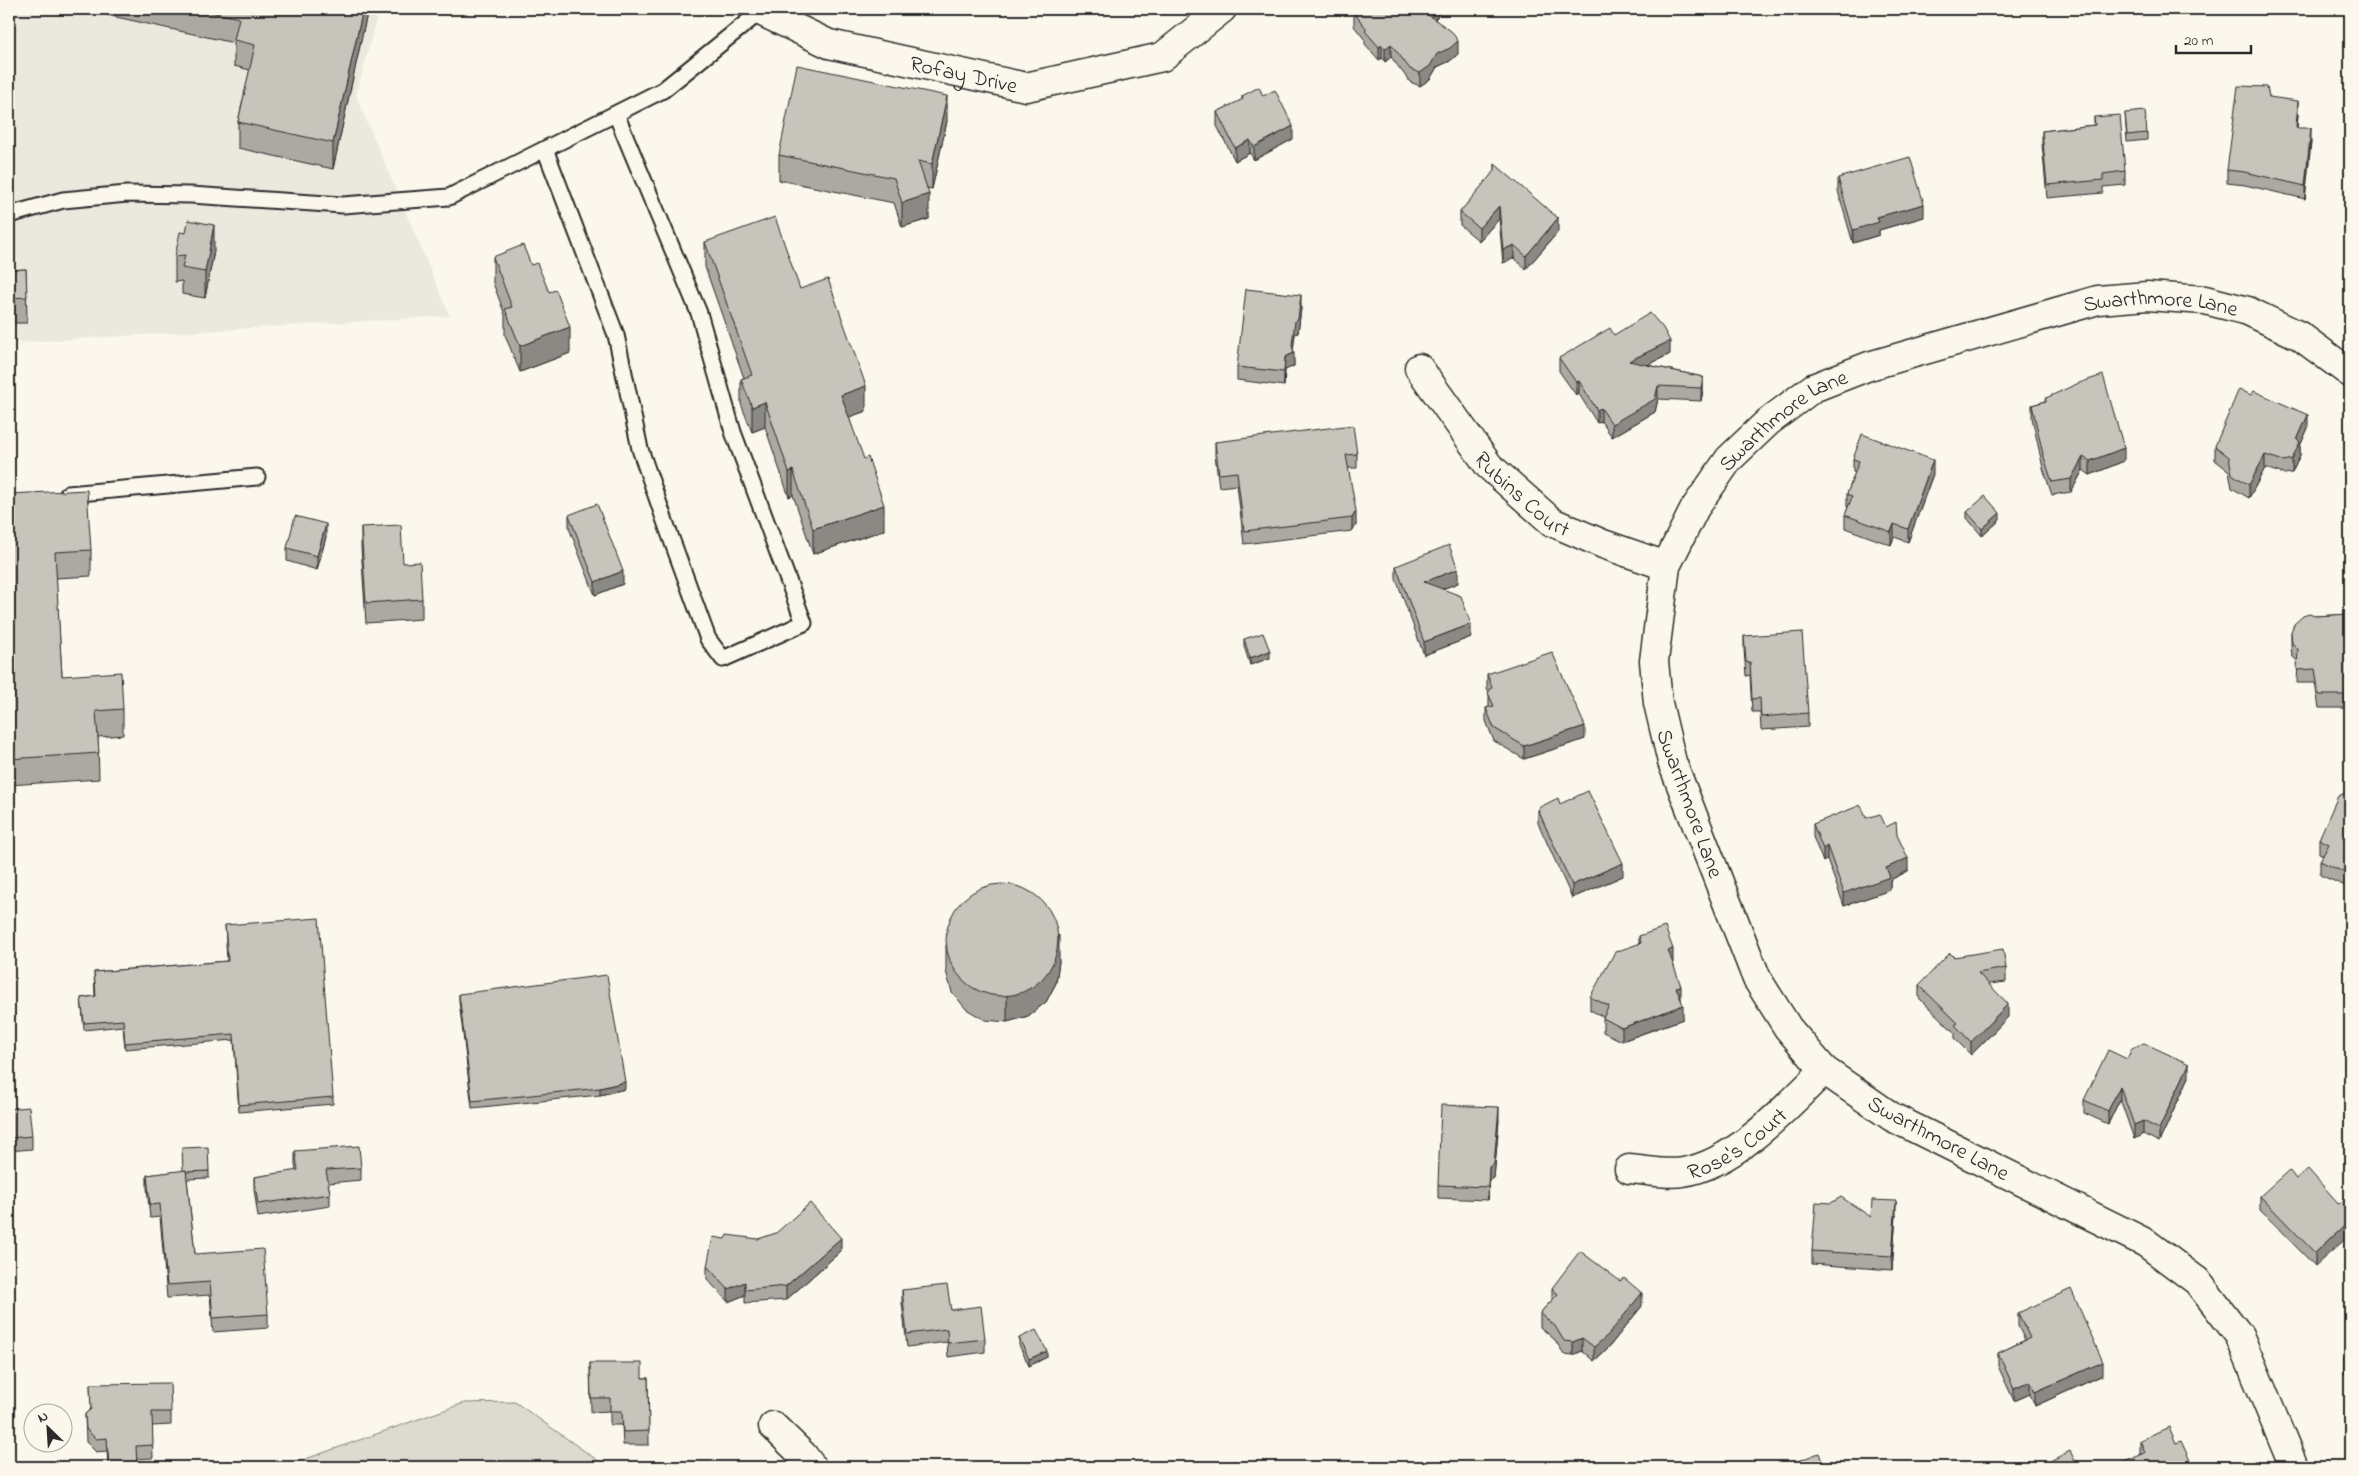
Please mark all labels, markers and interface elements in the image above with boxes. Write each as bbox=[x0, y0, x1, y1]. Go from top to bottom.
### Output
scale bar bbox=[2176, 22, 2252, 54]
text: 20 m bbox=[2184, 30, 2214, 52]
street label: Rofay Drive bbox=[906, 49, 1020, 104]
street label: Swarthmore Lane bbox=[2079, 283, 2241, 327]
street label: Swarthmore Lane bbox=[1712, 363, 1853, 479]
street label: Rubins Court bbox=[1465, 446, 1575, 547]
street label: Swarthmore Lane bbox=[1646, 725, 1730, 883]
street label: Swarthmore Lane bbox=[1861, 1089, 2014, 1191]
street label: Rose's Court bbox=[1684, 1101, 1796, 1190]
north arrow bbox=[22, 1404, 72, 1454]
text: N bbox=[34, 1406, 52, 1429]

